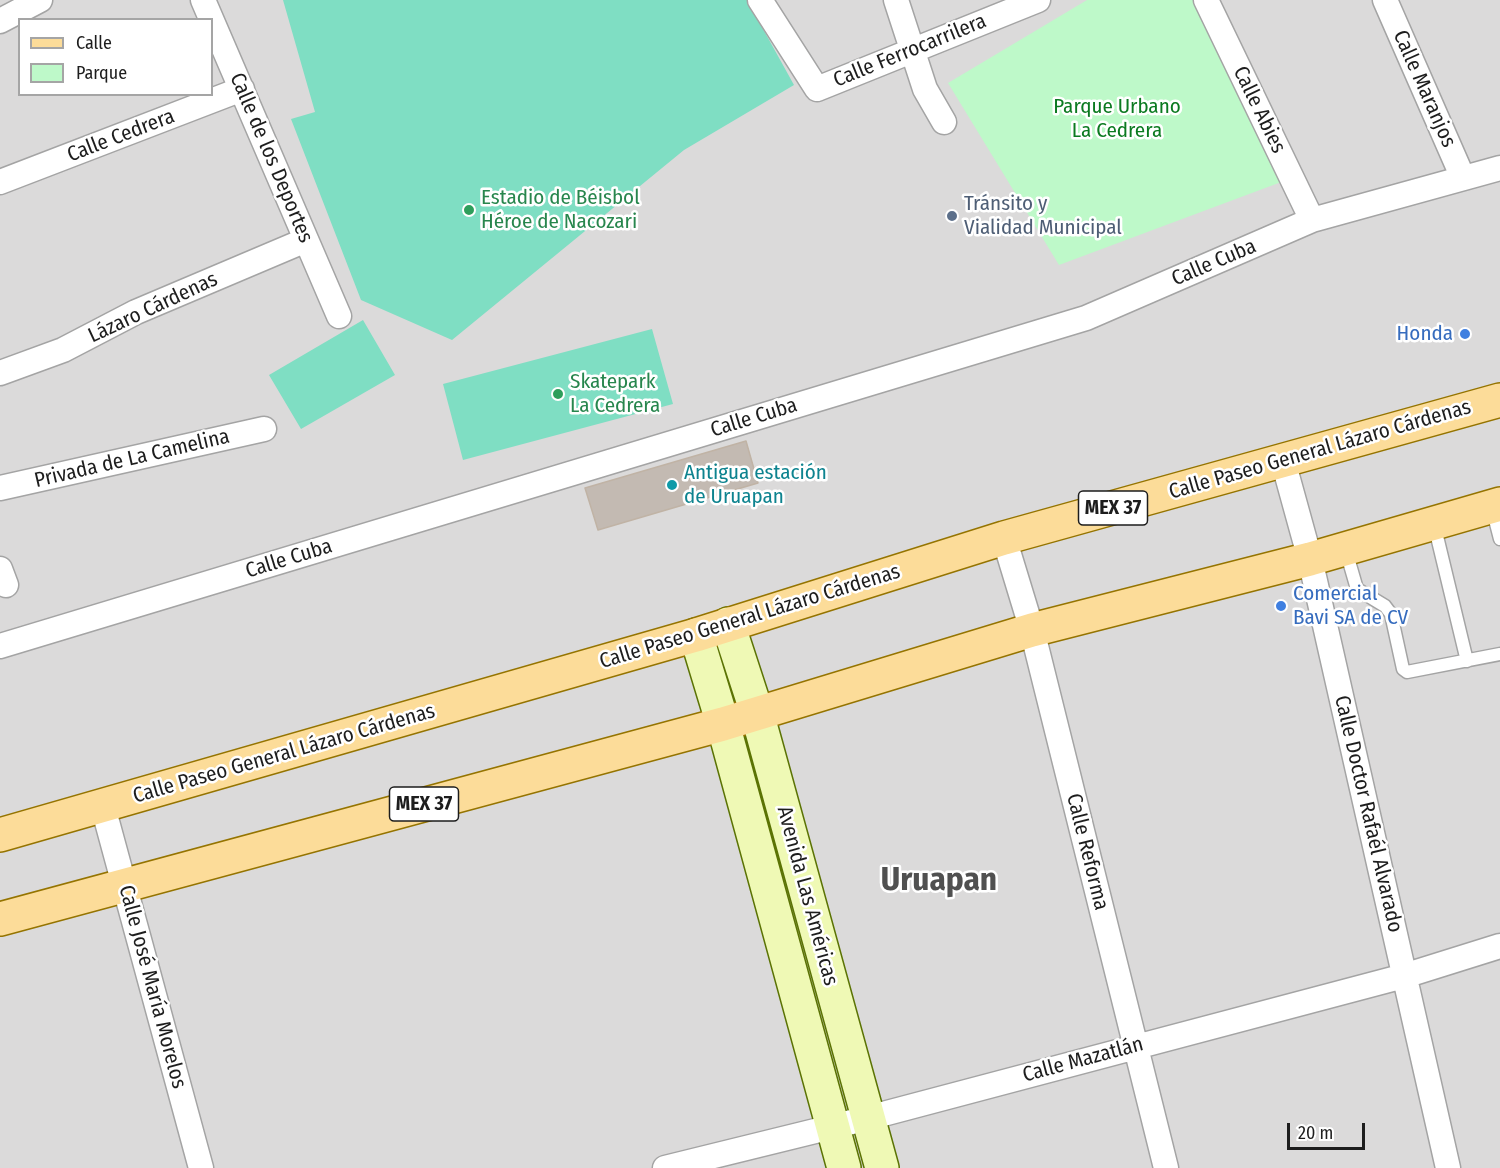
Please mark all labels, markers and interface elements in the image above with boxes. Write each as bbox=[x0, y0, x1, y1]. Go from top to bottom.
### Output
street label: Calle Ferrocarrilera bbox=[830, 9, 990, 93]
legend bbox=[18, 18, 213, 96]
street label: Calle Maranjos bbox=[1387, 27, 1461, 151]
text: Calle bbox=[76, 32, 112, 54]
text: Parque bbox=[76, 62, 127, 84]
street label: Calle Abies bbox=[1227, 62, 1291, 158]
street label: Calle de los Deportes bbox=[224, 69, 318, 247]
park label: Parque Urbano La Cedrera bbox=[1053, 94, 1181, 144]
street label: Calle Cedrera bbox=[64, 104, 178, 168]
place label: Estadio de Béisbol Héroe de Nacozari bbox=[481, 185, 640, 235]
place label: Tránsito y Vialidad Municipal bbox=[964, 191, 1122, 241]
marker: Estadio de Béisbol Héroe de Nacozari bbox=[462, 203, 476, 217]
marker: Tránsito y Vialidad Municipal bbox=[945, 209, 959, 223]
street label: Calle Cuba bbox=[1168, 234, 1260, 292]
street label: Lázaro Cárdenas bbox=[84, 267, 222, 349]
place label: Honda bbox=[1397, 321, 1453, 347]
marker: Honda bbox=[1458, 327, 1472, 341]
place label: Skatepark La Cedrera bbox=[570, 369, 660, 419]
marker: Skatepark La Cedrera bbox=[551, 387, 565, 401]
street label: Calle Cuba bbox=[708, 393, 800, 443]
street label: Calle Paseo General Lázaro Cárdenas bbox=[1166, 395, 1474, 505]
street label: Privada de La Camelina bbox=[32, 424, 232, 494]
place label: Antigua estación de Uruapan bbox=[684, 460, 827, 510]
marker: Antigua estación de Uruapan bbox=[665, 478, 679, 492]
road number: MEX 37 bbox=[1078, 491, 1148, 525]
street label: Calle Cuba bbox=[243, 534, 335, 584]
street label: Calle Paseo General Lázaro Cárdenas bbox=[597, 559, 903, 675]
place label: Comercial Bavi SA de CV bbox=[1293, 581, 1408, 631]
marker: Comercial Bavi SA de CV bbox=[1274, 599, 1288, 613]
street label: Calle Doctor Rafaél Alvarado bbox=[1328, 693, 1408, 935]
street label: Calle Paseo General Lázaro Cárdenas bbox=[130, 699, 438, 809]
road number: MEX 37 bbox=[390, 787, 458, 821]
street label: Calle Reforma bbox=[1060, 791, 1114, 913]
street label: Avenida Las Américas bbox=[771, 803, 843, 989]
district label: Uruapan bbox=[881, 861, 997, 901]
street label: Calle José María Morelos bbox=[113, 883, 191, 1091]
street label: Calle Mazatlán bbox=[1020, 1032, 1146, 1088]
scale bar bbox=[1290, 1111, 1368, 1149]
text: 20 m bbox=[1298, 1122, 1333, 1144]

